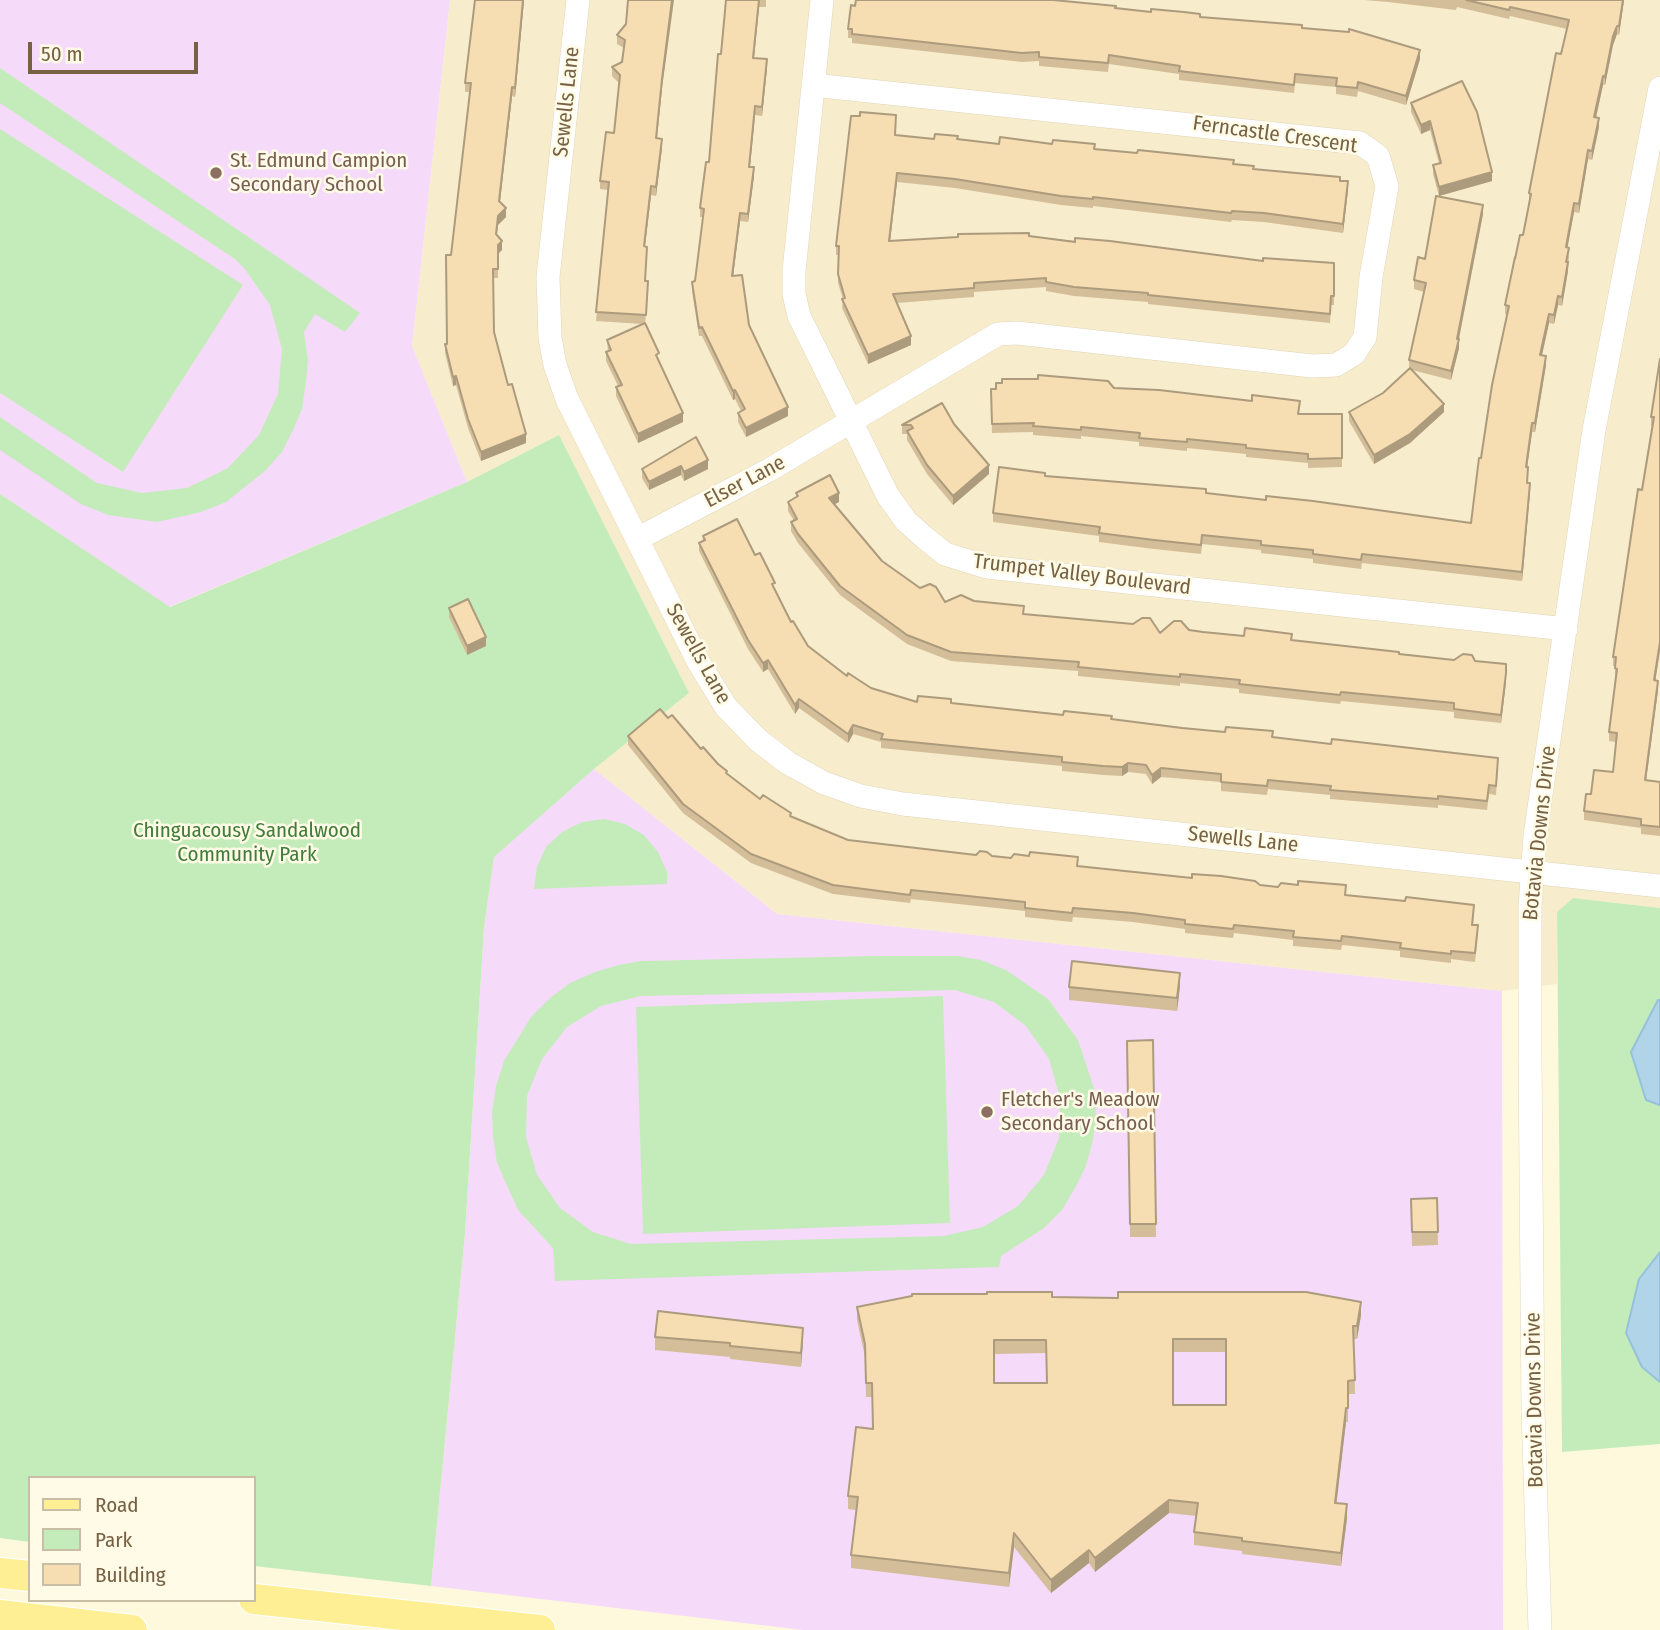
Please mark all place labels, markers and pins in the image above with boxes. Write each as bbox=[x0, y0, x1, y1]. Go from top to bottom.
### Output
place label: St. Edmund Campion Secondary School bbox=[230, 148, 407, 198]
marker: St. Edmund Campion Secondary School bbox=[208, 165, 224, 181]
place label: Fletcher's Meadow Secondary School bbox=[1001, 1087, 1160, 1137]
marker: Fletcher's Meadow Secondary School bbox=[979, 1104, 995, 1120]

